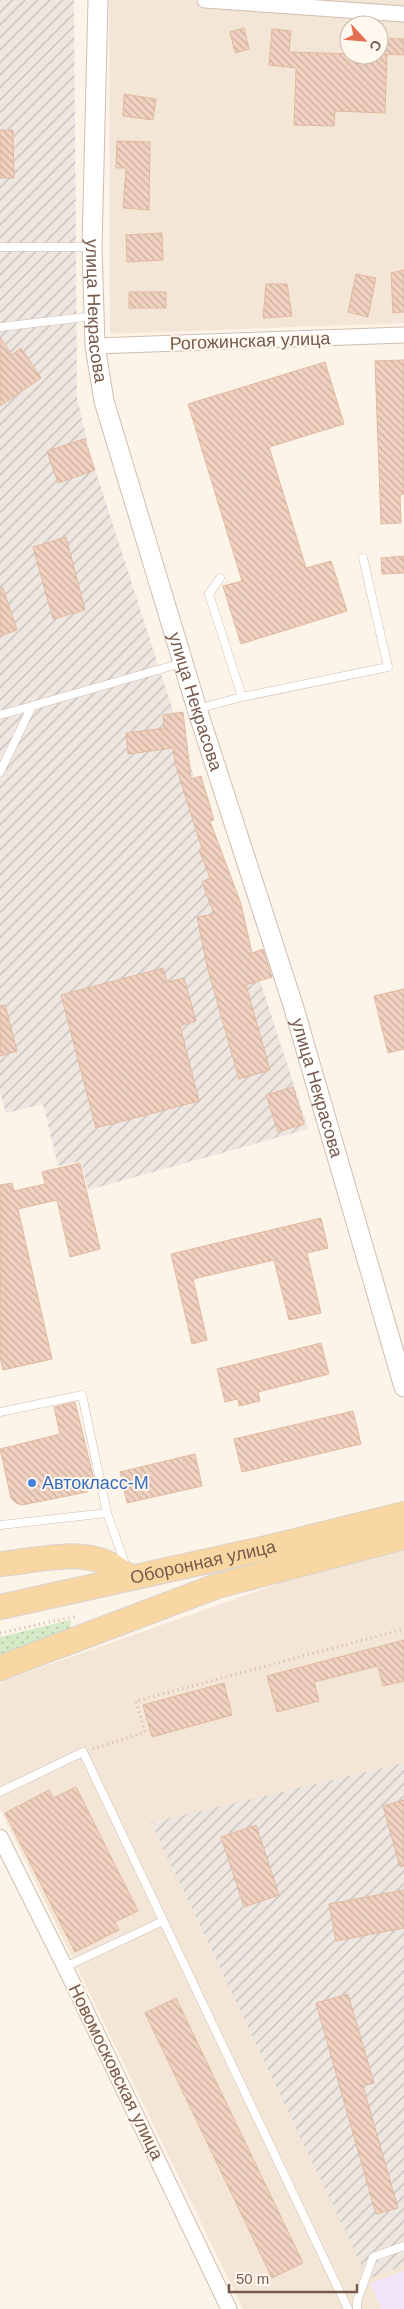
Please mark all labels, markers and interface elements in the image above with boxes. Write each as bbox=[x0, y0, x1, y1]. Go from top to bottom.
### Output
north arrow bbox=[339, 15, 389, 65]
text: С bbox=[366, 38, 385, 54]
street label: улица Некрасова bbox=[82, 239, 111, 385]
street label: Рогожинская улица bbox=[169, 328, 332, 354]
street label: улица Некрасова bbox=[164, 630, 227, 774]
street label: улица Некрасова bbox=[287, 1016, 347, 1161]
place label: Автокласс-М bbox=[42, 1473, 149, 1493]
marker: Автокласс-М bbox=[26, 1477, 38, 1489]
street label: Оборонная улица bbox=[128, 1536, 279, 1588]
street label: Новомосковская улица bbox=[65, 1981, 168, 2164]
scale bar bbox=[229, 2262, 356, 2294]
text: 50 m bbox=[236, 2270, 269, 2287]

